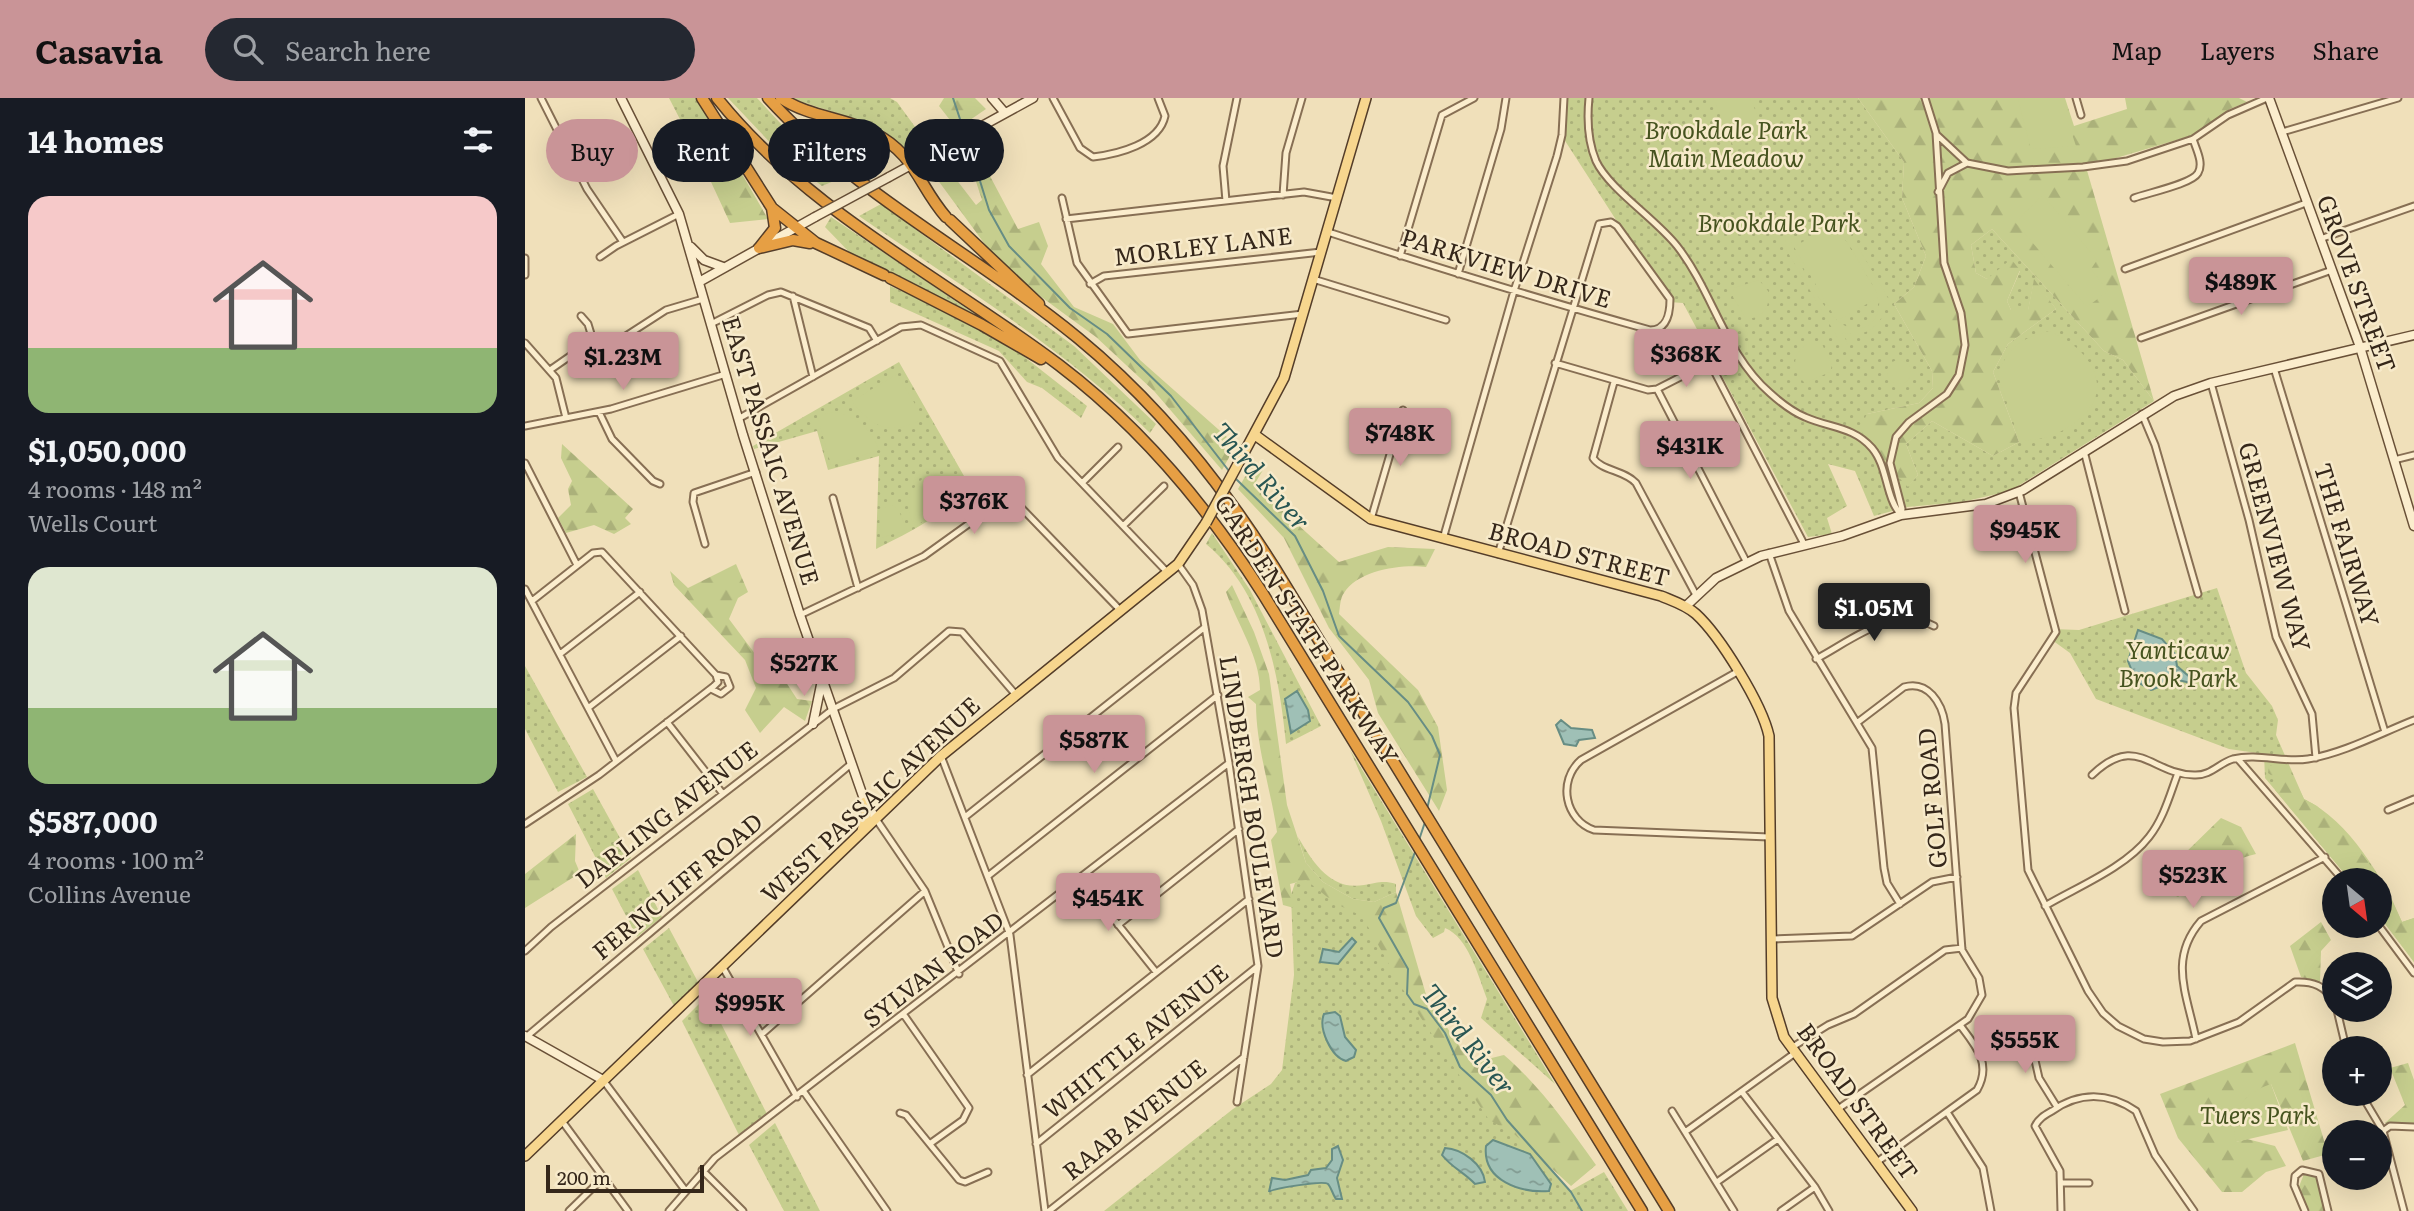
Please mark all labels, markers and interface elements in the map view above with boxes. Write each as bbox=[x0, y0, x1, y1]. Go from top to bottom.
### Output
search box bbox=[205, 18, 695, 81]
text: Casavia bbox=[35, 25, 163, 74]
icon: search bbox=[229, 30, 267, 68]
text: Search here bbox=[285, 30, 431, 69]
text: Map bbox=[2111, 32, 2162, 67]
text: Layers bbox=[2200, 32, 2274, 67]
text: Share bbox=[2312, 32, 2379, 67]
park label: Brookdale Park Main Meadow bbox=[1644, 111, 1809, 174]
text: 14 homes bbox=[28, 118, 164, 162]
chip: Buy bbox=[546, 119, 638, 182]
chip: Rent bbox=[652, 119, 754, 182]
chip: Filters bbox=[768, 119, 890, 182]
chip: New bbox=[904, 119, 1004, 182]
icon: filters bbox=[459, 121, 497, 159]
street label: GROVE STREET bbox=[2310, 190, 2407, 377]
park label: Brookdale Park bbox=[1697, 204, 1862, 239]
street label: MORLEY LANE bbox=[1111, 216, 1294, 273]
street label: PARKVIEW DRIVE bbox=[1397, 218, 1616, 315]
icon: home bbox=[200, 242, 326, 368]
pin: $489K bbox=[2192, 258, 2290, 317]
text: $489K bbox=[2205, 263, 2277, 297]
street label: EAST PASSAIC AVENUE bbox=[715, 311, 830, 589]
pin: $368K bbox=[1637, 330, 1735, 389]
pin: $1.23M bbox=[566, 332, 680, 392]
text: $368K bbox=[1650, 335, 1722, 369]
text: $1.23M bbox=[584, 338, 662, 372]
pin: $748K bbox=[1351, 408, 1449, 468]
water label: Third River bbox=[1205, 413, 1321, 538]
text: $748K bbox=[1365, 414, 1435, 448]
pin: $431K bbox=[1641, 422, 1739, 481]
text: $1,050,000 bbox=[28, 427, 186, 471]
text: $431K bbox=[1656, 427, 1724, 461]
street label: GREENVIEW WAY bbox=[2232, 438, 2321, 655]
street label: THE FAIRWAY bbox=[2307, 458, 2390, 630]
text: 4 rooms · 148 m² bbox=[28, 471, 202, 505]
pin: $376K bbox=[925, 476, 1023, 536]
text: $376K bbox=[939, 482, 1009, 516]
street label: GARDEN STATE PARKWAY bbox=[1208, 487, 1409, 770]
text: Wells Court bbox=[28, 505, 157, 539]
pin: $945K bbox=[1976, 505, 2074, 565]
text: $945K bbox=[1989, 511, 2061, 545]
street label: BROAD STREET bbox=[1485, 512, 1674, 594]
pin: $1.05M bbox=[1817, 584, 1931, 643]
text: $1.05M bbox=[1834, 589, 1914, 623]
icon: home bbox=[200, 613, 326, 739]
park label: Yanticaw Brook Park bbox=[2118, 631, 2238, 694]
pin: $527K bbox=[755, 638, 853, 698]
text: $527K bbox=[770, 644, 838, 678]
street label: LINDBERGH BOULEVARD bbox=[1212, 653, 1295, 961]
street label: WEST PASSAIC AVENUE bbox=[752, 687, 987, 909]
pin: $587K bbox=[1045, 716, 1143, 775]
text: $587K bbox=[1059, 721, 1129, 755]
street label: GOLF ROAD bbox=[1907, 727, 1954, 870]
street label: DARLING AVENUE bbox=[567, 731, 764, 895]
text: $587,000 bbox=[28, 798, 158, 842]
street label: FERNCLIFF ROAD bbox=[584, 803, 769, 967]
text: 4 rooms · 100 m² bbox=[28, 842, 204, 876]
pin: $523K bbox=[2144, 850, 2242, 910]
text: $523K bbox=[2158, 856, 2228, 890]
north arrow bbox=[2322, 868, 2392, 938]
map controls bbox=[2322, 868, 2392, 1190]
pin: $454K bbox=[1059, 874, 1157, 933]
text: Collins Avenue bbox=[28, 876, 191, 910]
text: $454K bbox=[1072, 879, 1144, 913]
street label: SYLVAN ROAD bbox=[854, 902, 1011, 1034]
button: layers bbox=[2322, 952, 2392, 1022]
street label: WHITTLE AVENUE bbox=[1034, 954, 1235, 1126]
water label: Third River bbox=[1414, 974, 1526, 1103]
pin: $995K bbox=[701, 978, 799, 1038]
text: $995K bbox=[715, 984, 785, 1018]
street label: BROAD STREET bbox=[1790, 1015, 1928, 1186]
pin: $555K bbox=[1976, 1016, 2074, 1075]
text: $555K bbox=[1990, 1021, 2060, 1055]
button: + bbox=[2322, 1036, 2392, 1106]
street label: RAAB AVENUE bbox=[1054, 1049, 1213, 1187]
park label: Tuers Park bbox=[2200, 1096, 2317, 1131]
button: − bbox=[2322, 1120, 2392, 1190]
scale bar bbox=[546, 1162, 703, 1194]
text: 200 m bbox=[557, 1163, 611, 1191]

